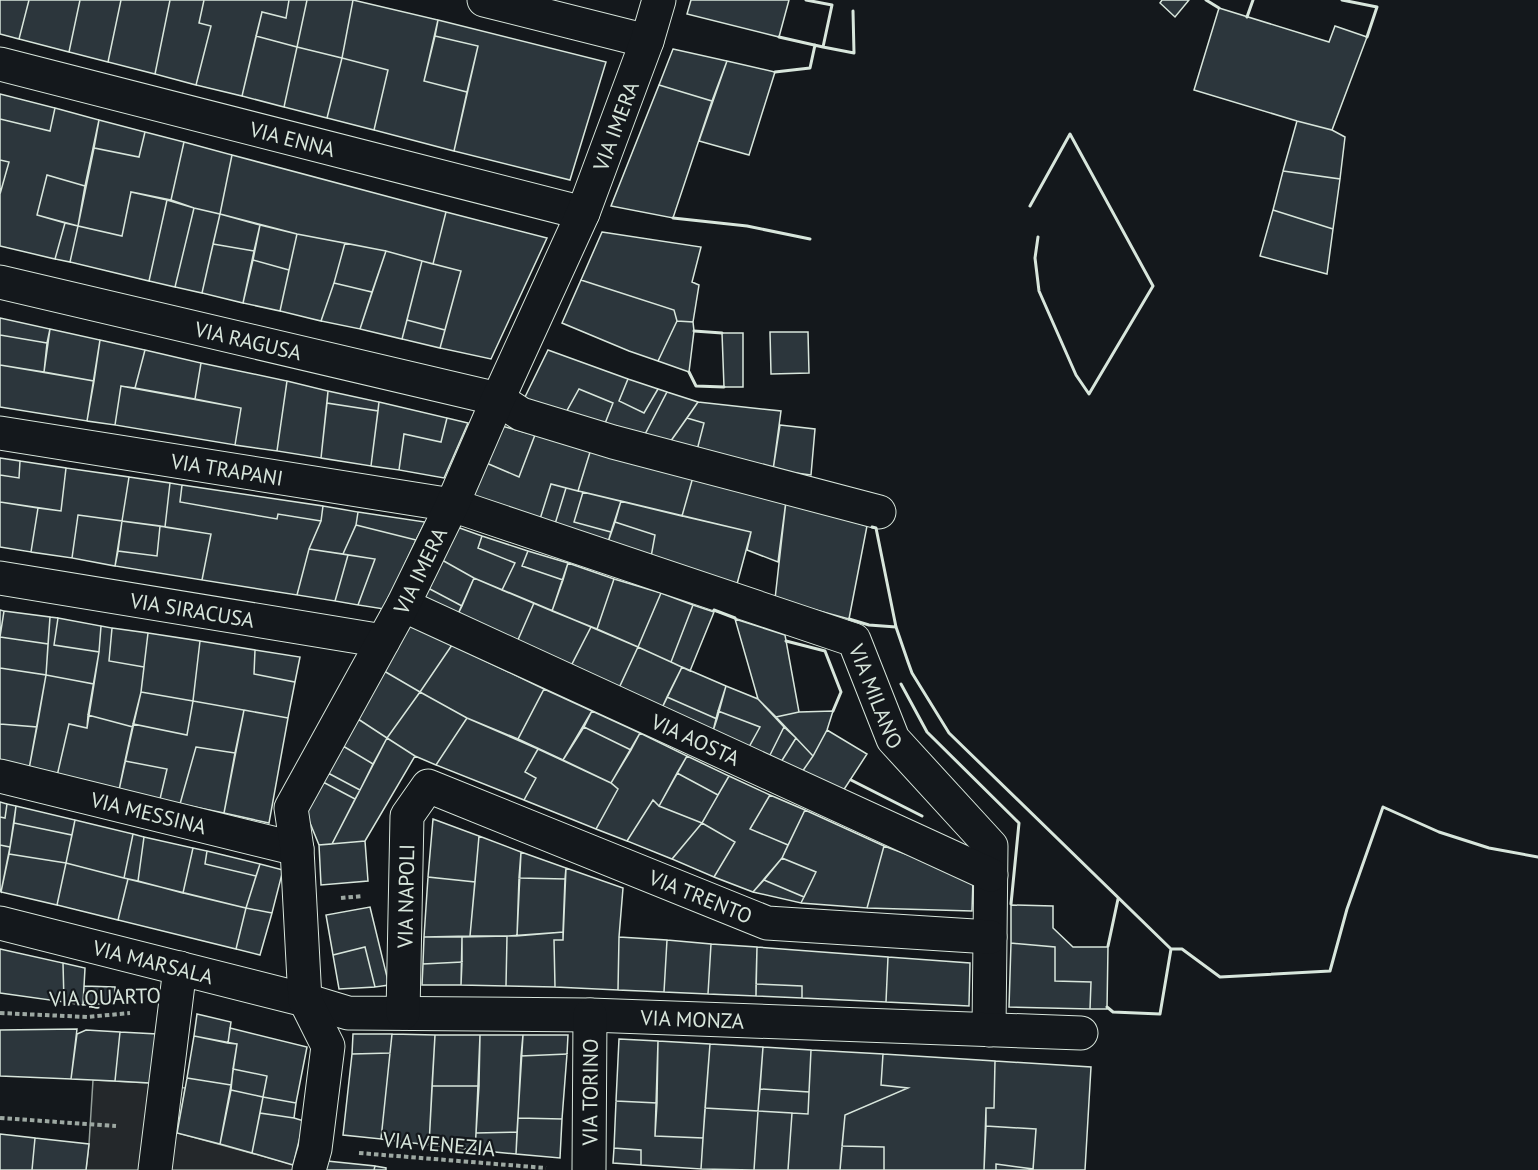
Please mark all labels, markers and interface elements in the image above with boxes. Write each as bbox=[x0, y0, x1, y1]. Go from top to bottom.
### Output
street label: VIA IMERA bbox=[586, 77, 645, 175]
street label: VIA ENNA bbox=[246, 115, 339, 163]
street label: VIA RAGUSA bbox=[191, 315, 305, 366]
street label: VIA TRAPANI bbox=[168, 447, 285, 491]
street label: VIA IMERA bbox=[387, 522, 453, 620]
street label: VIA SIRACUSA bbox=[127, 586, 257, 633]
street label: VIA MILANO bbox=[843, 639, 909, 755]
street label: VIA AOSTA bbox=[646, 707, 745, 772]
street label: VIA MESSINA bbox=[87, 785, 210, 840]
street label: VIA NAPOLI bbox=[391, 844, 420, 949]
street label: VIA TRENTO bbox=[644, 863, 757, 929]
street label: VIA MARSALA bbox=[89, 933, 217, 990]
street label: VIA QUARTO bbox=[48, 982, 161, 1012]
street label: VIA MONZA bbox=[639, 1003, 745, 1034]
street label: VIA TORINO bbox=[576, 1039, 603, 1146]
street label: VIA VENEZIA bbox=[381, 1126, 497, 1162]

